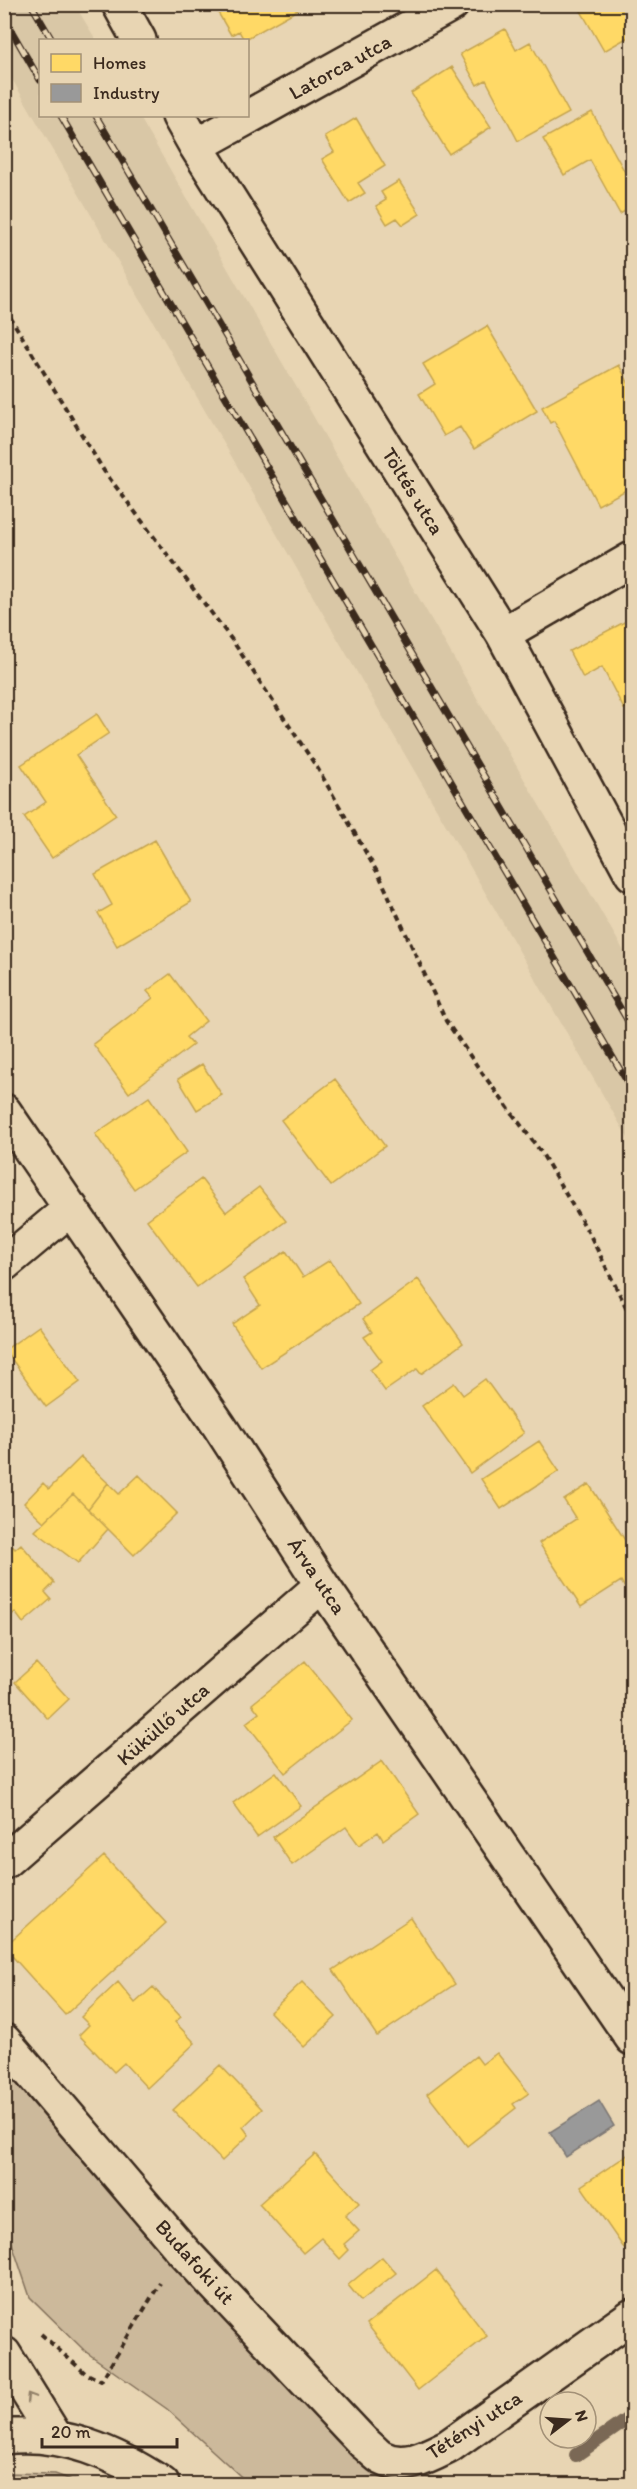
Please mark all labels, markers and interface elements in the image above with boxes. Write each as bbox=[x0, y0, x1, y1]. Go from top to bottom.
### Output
street label: Latorca utca bbox=[284, 28, 395, 105]
legend bbox=[39, 39, 249, 117]
text: Homes bbox=[93, 52, 146, 74]
text: Industry bbox=[93, 82, 160, 104]
street label: Töltés utca bbox=[377, 443, 450, 539]
street label: Árva utca bbox=[283, 1533, 352, 1619]
street label: Küküllő utca bbox=[111, 1677, 214, 1770]
street label: Budafoki út bbox=[151, 2214, 240, 2310]
street label: Tétényi utca bbox=[421, 2384, 526, 2465]
north arrow bbox=[538, 2390, 598, 2450]
one-way arrow bbox=[26, 2392, 37, 2403]
text: N bbox=[571, 2408, 593, 2424]
scale bar bbox=[42, 2411, 177, 2449]
text: 20 m bbox=[51, 2421, 91, 2443]

